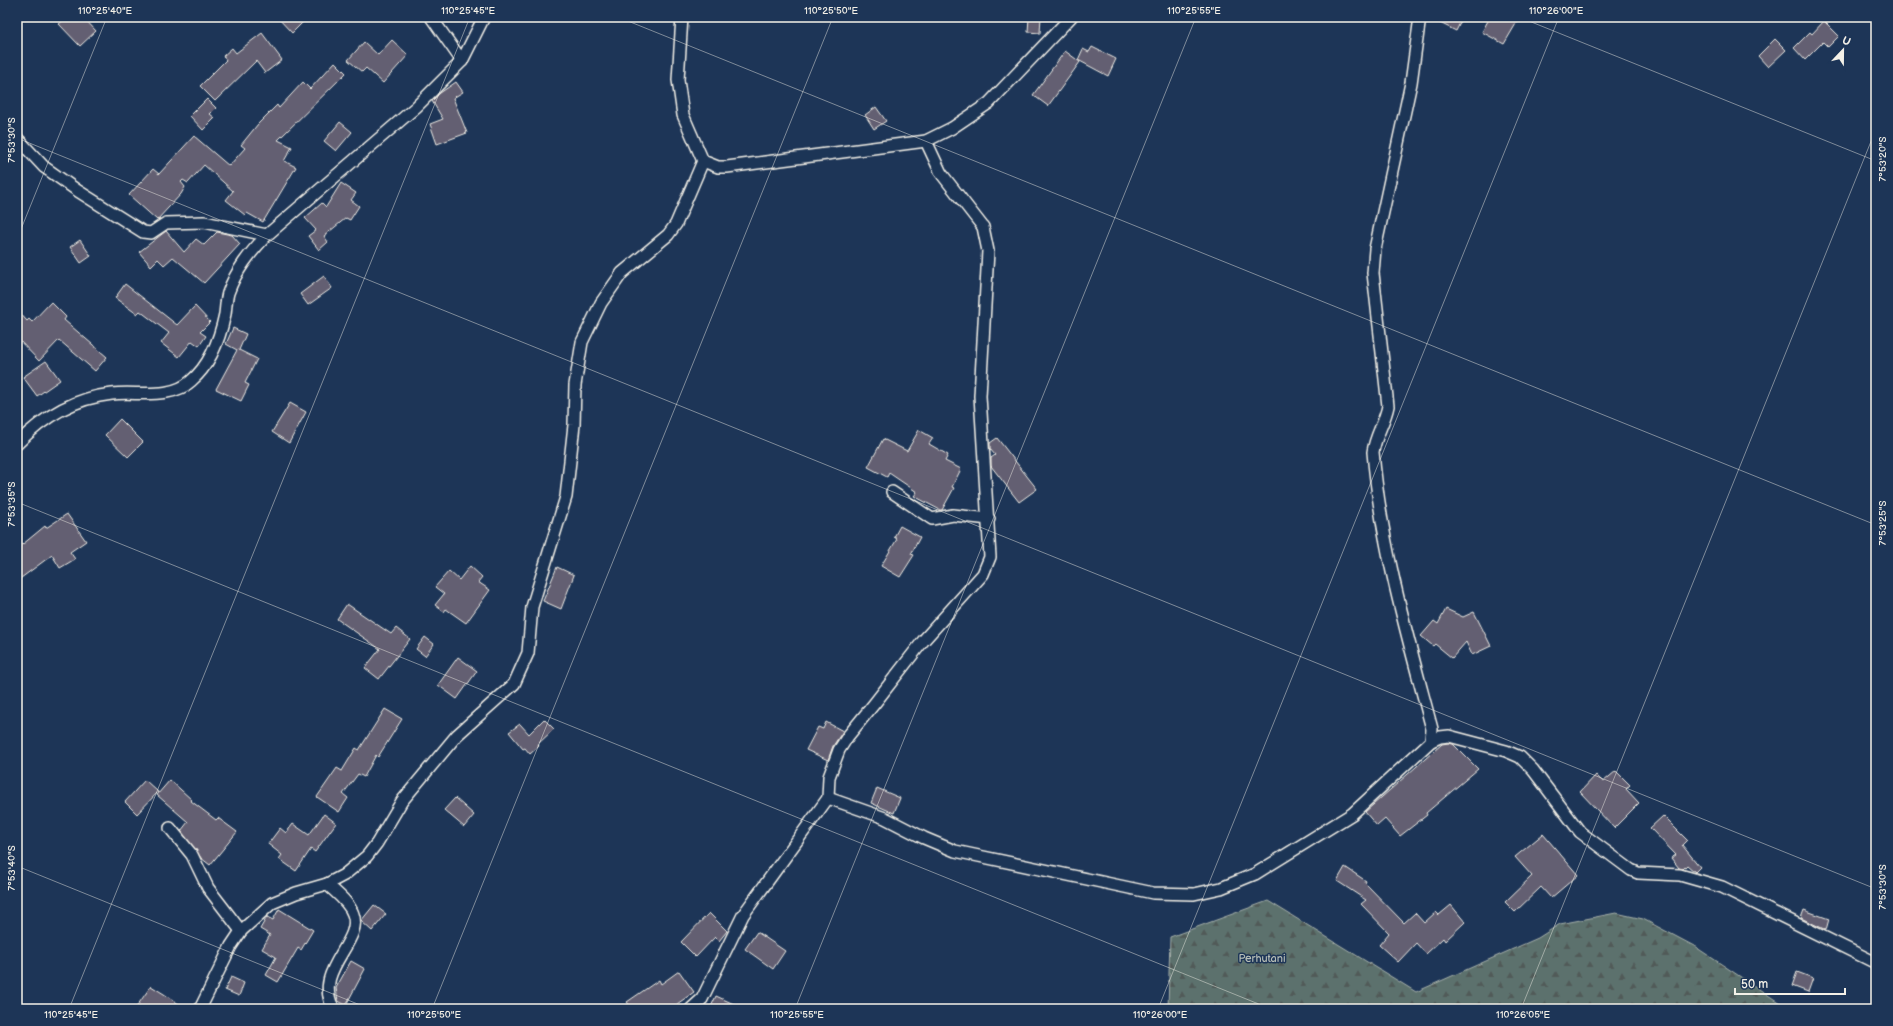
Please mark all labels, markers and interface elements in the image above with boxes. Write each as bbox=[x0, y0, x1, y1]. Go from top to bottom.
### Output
text: 110°25'40"E bbox=[78, 5, 133, 17]
text: 110°25'45"E bbox=[441, 5, 496, 17]
text: 110°25'50"E bbox=[804, 5, 858, 17]
text: 110°25'55"E bbox=[1167, 5, 1221, 17]
text: 110°26'00"E bbox=[1529, 5, 1584, 17]
north arrow bbox=[1823, 30, 1863, 70]
text: U bbox=[1840, 34, 1853, 49]
text: 7°53'30"S bbox=[6, 117, 18, 163]
text: 7°53'20"S bbox=[1877, 136, 1889, 182]
text: 7°53'35"S bbox=[6, 481, 18, 527]
text: 7°53'25"S bbox=[1877, 500, 1889, 546]
text: 7°53'40"S bbox=[6, 845, 18, 891]
text: 7°53'30"S bbox=[1877, 864, 1889, 910]
park label: Perhutani bbox=[1238, 952, 1286, 965]
scale bar bbox=[1735, 970, 1845, 996]
text: 50 m bbox=[1741, 977, 1768, 992]
text: 110°25'45"E bbox=[44, 1009, 99, 1021]
text: 110°25'50"E bbox=[407, 1009, 461, 1021]
text: 110°25'55"E bbox=[770, 1009, 824, 1021]
text: 110°26'00"E bbox=[1133, 1009, 1188, 1021]
text: 110°26'05"E bbox=[1496, 1009, 1551, 1021]

